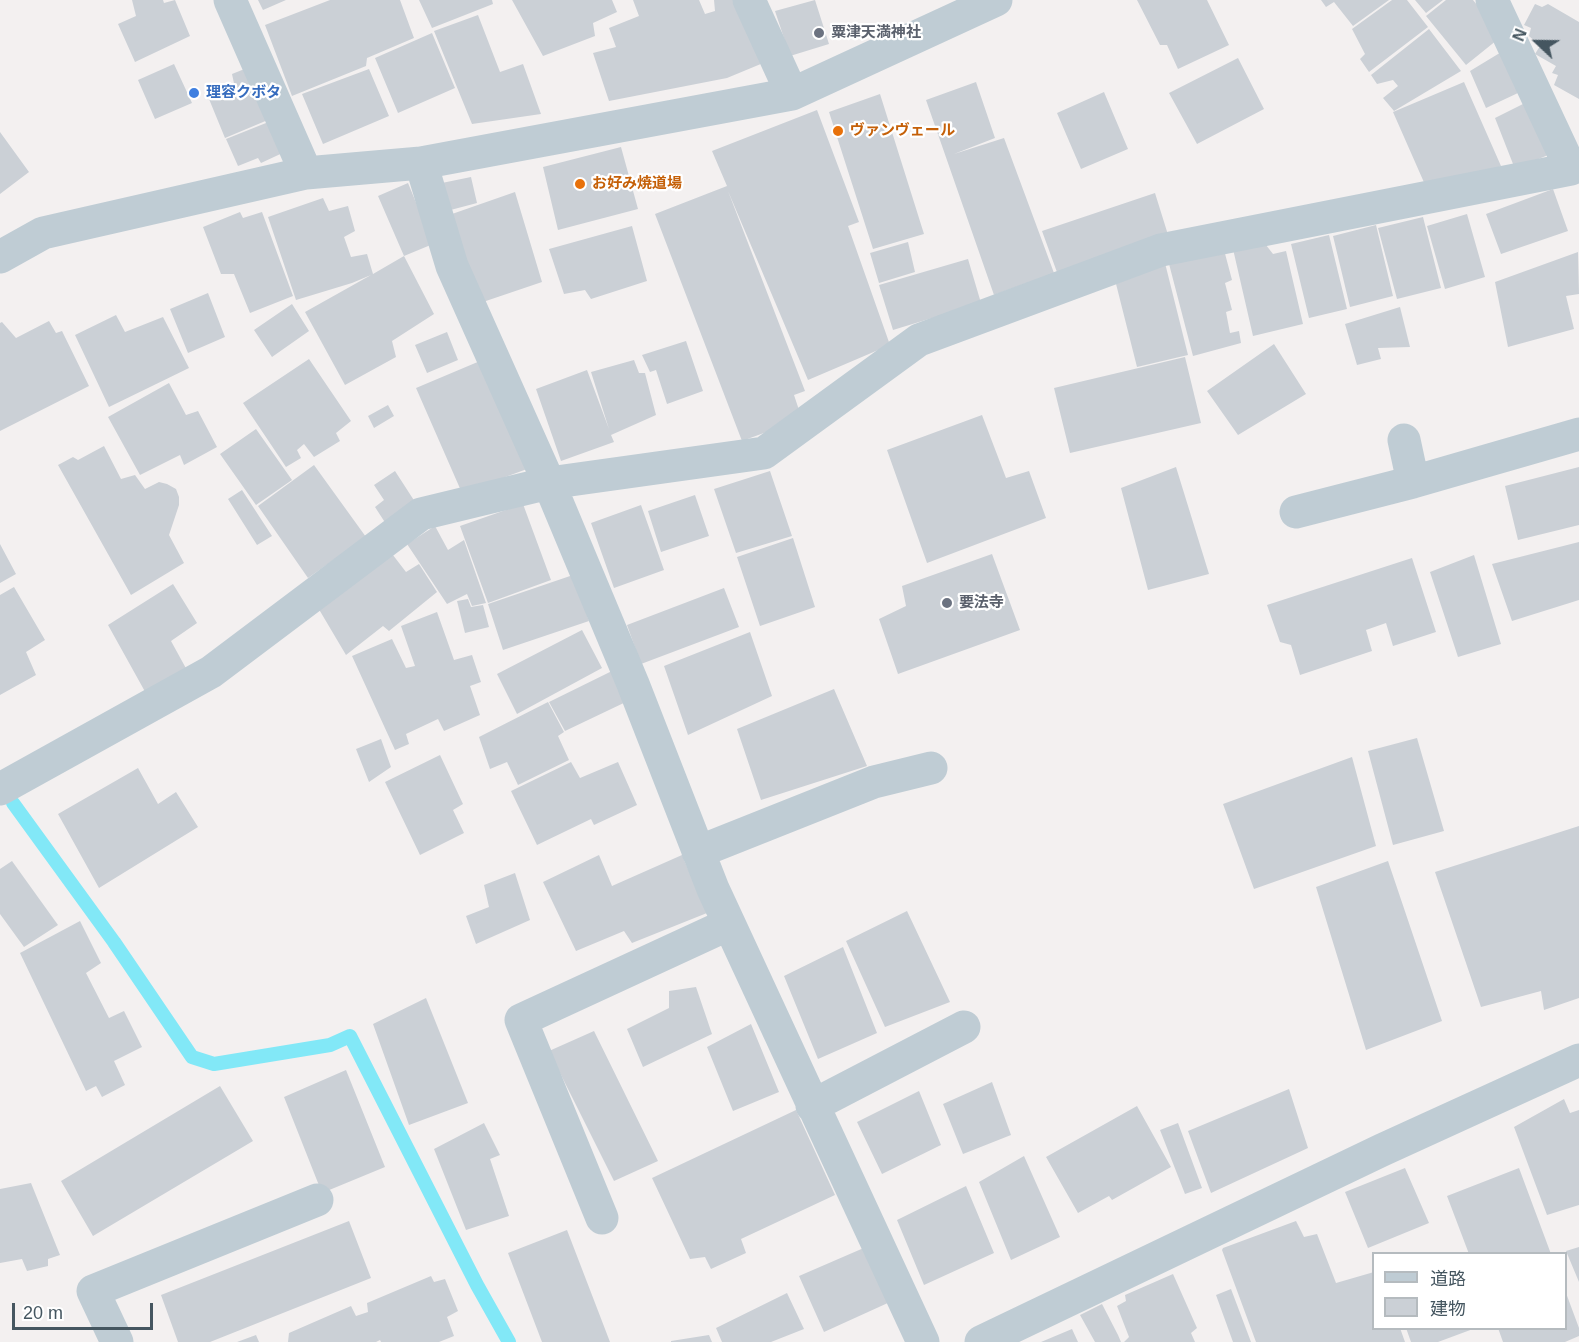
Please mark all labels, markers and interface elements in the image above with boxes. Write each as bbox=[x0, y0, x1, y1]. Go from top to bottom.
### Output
north arrow bbox=[1507, 12, 1567, 72]
place label: 粟津天満神社 bbox=[831, 24, 921, 42]
marker: 粟津天満神社 bbox=[812, 26, 826, 40]
text: N bbox=[1510, 27, 1530, 44]
place label: 理容クボタ bbox=[206, 84, 281, 102]
marker: 理容クボタ bbox=[187, 86, 201, 100]
place label: ヴァンヴェール bbox=[850, 122, 955, 140]
marker: ヴァンヴェール bbox=[831, 124, 845, 138]
place label: お好み焼道場 bbox=[592, 175, 682, 193]
marker: お好み焼道場 bbox=[573, 177, 587, 191]
place label: 要法寺 bbox=[959, 594, 1004, 612]
marker: 要法寺 bbox=[940, 596, 954, 610]
legend bbox=[1372, 1252, 1567, 1330]
text: 道路 bbox=[1430, 1269, 1466, 1289]
scale bar bbox=[15, 1291, 156, 1329]
text: 建物 bbox=[1430, 1299, 1466, 1319]
text: 20 m bbox=[23, 1303, 63, 1323]

